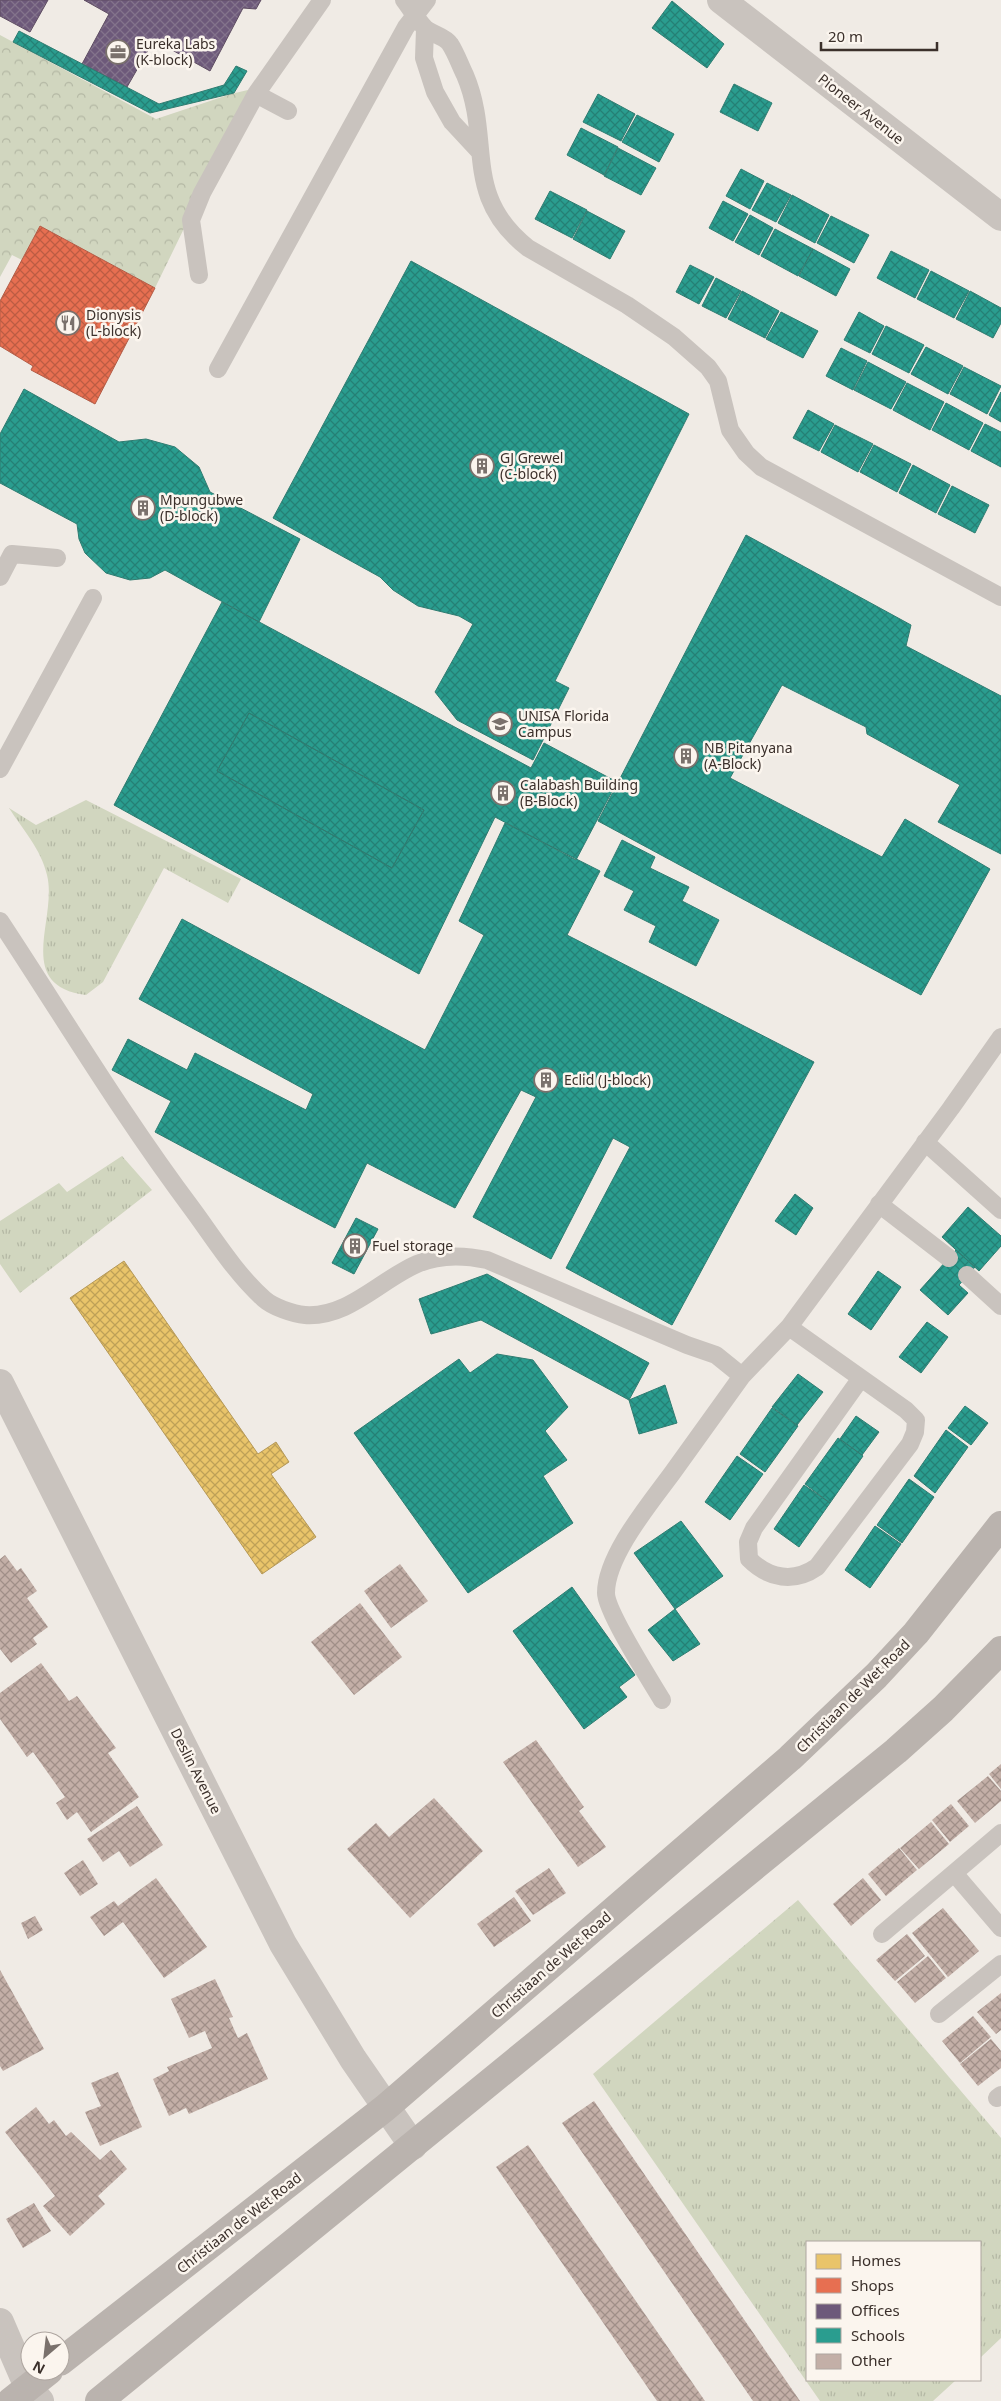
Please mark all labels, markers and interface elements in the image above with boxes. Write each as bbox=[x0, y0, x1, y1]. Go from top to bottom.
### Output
scale bar bbox=[821, 20, 937, 52]
text: 20 m bbox=[828, 26, 863, 46]
place label: Eureka Labs (K-block) bbox=[136, 34, 216, 69]
office icon: Eureka Labs (K-block) bbox=[105, 39, 131, 65]
street label: Pioneer Avenue bbox=[815, 69, 908, 148]
place label: Dionysis (L-block) bbox=[86, 305, 141, 340]
restaurant icon: Dionysis (L-block) bbox=[55, 310, 81, 336]
place label: GJ Grewel (C-block) bbox=[500, 448, 563, 483]
building icon: GJ Grewel (C-block) bbox=[469, 453, 495, 479]
place label: Mpungubwe (D-block) bbox=[160, 490, 243, 525]
building icon: Mpungubwe (D-block) bbox=[130, 495, 156, 521]
place label: UNISA Florida Campus bbox=[518, 706, 609, 741]
school or university icon: UNISA Florida Campus bbox=[487, 711, 513, 737]
place label: NB Pitanyana (A-Block) bbox=[704, 738, 793, 773]
building icon: NB Pitanyana (A-Block) bbox=[673, 743, 699, 769]
place label: Calabash Building (B-Block) bbox=[520, 775, 638, 810]
building icon: Calabash Building (B-Block) bbox=[490, 780, 516, 806]
building icon: Eclid (J-block) bbox=[533, 1067, 559, 1093]
place label: Eclid (J-block) bbox=[564, 1070, 651, 1089]
building icon: Fuel storage bbox=[342, 1233, 368, 1259]
place label: Fuel storage bbox=[372, 1236, 453, 1255]
street label: Christiaan de Wet Road bbox=[792, 1635, 914, 1757]
street label: Deslin Avenue bbox=[167, 1725, 226, 1817]
street label: Christiaan de Wet Road bbox=[487, 1907, 615, 2022]
street label: Christiaan de Wet Road bbox=[172, 2168, 305, 2277]
legend bbox=[806, 2241, 981, 2381]
text: Homes bbox=[851, 2250, 901, 2270]
text: Shops bbox=[851, 2275, 894, 2295]
text: Offices bbox=[851, 2300, 900, 2320]
text: Schools bbox=[851, 2325, 905, 2345]
north arrow bbox=[20, 2331, 70, 2381]
text: Other bbox=[851, 2350, 892, 2370]
text: N bbox=[29, 2357, 48, 2379]

